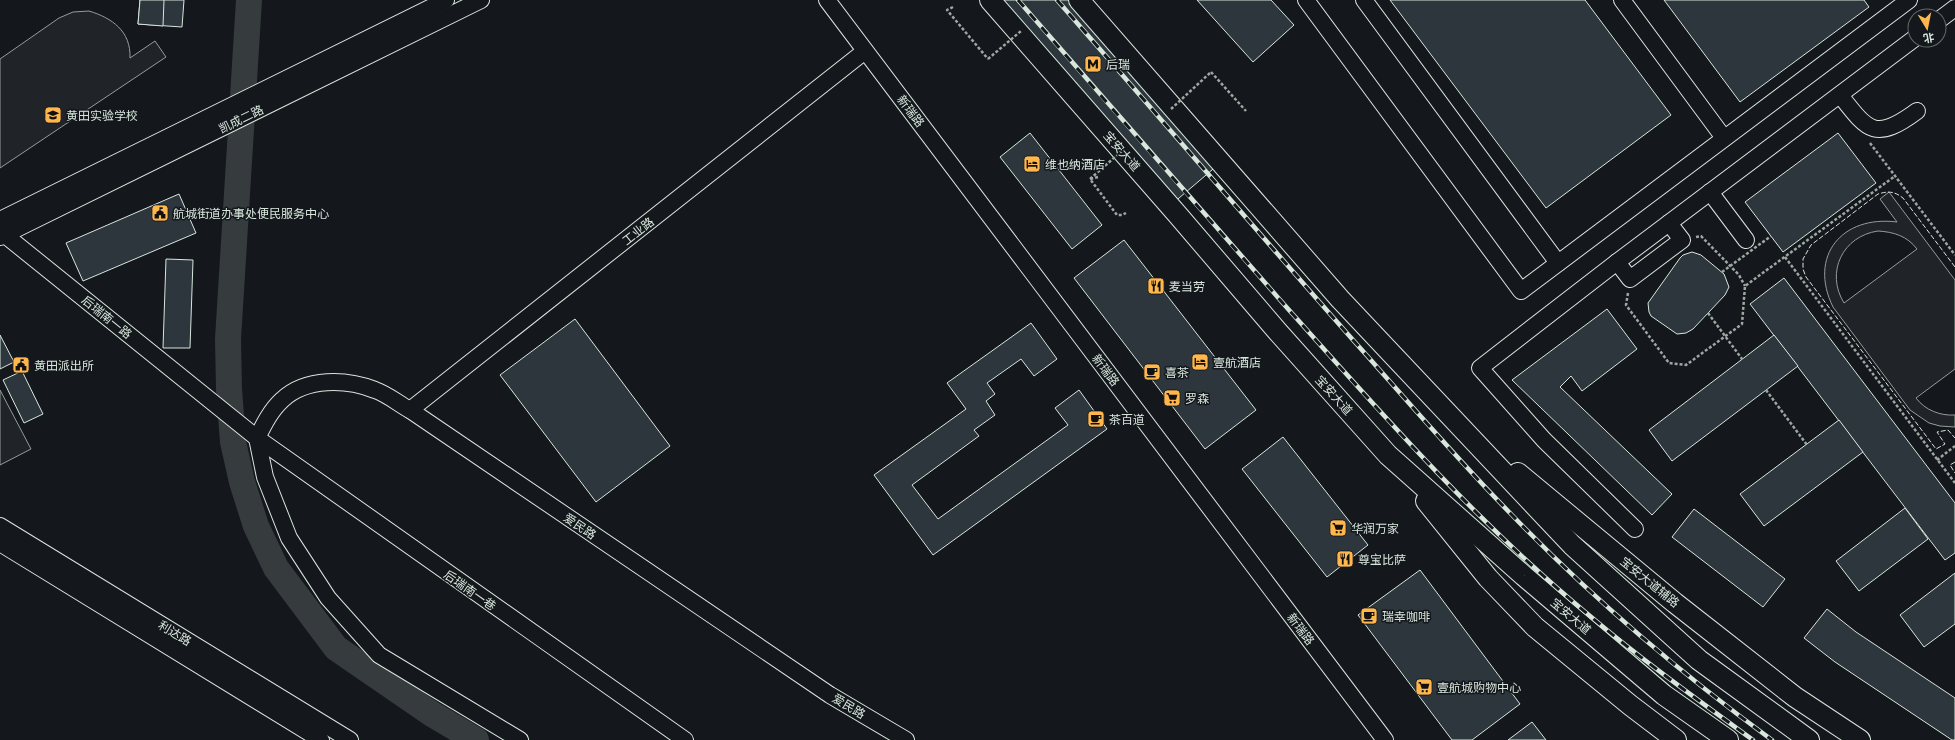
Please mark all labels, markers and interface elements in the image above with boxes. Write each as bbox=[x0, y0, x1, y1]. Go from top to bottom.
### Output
north arrow bbox=[1907, 8, 1947, 48]
text: 北 bbox=[1922, 30, 1936, 47]
metro station icon: 后瑞 bbox=[1083, 54, 1103, 74]
place label: 后瑞 bbox=[1106, 56, 1130, 73]
street label: 新瑞路 bbox=[893, 92, 929, 130]
street label: 凯成二路 bbox=[216, 101, 266, 137]
school or university icon: 黄田实验学校 bbox=[43, 105, 63, 125]
place label: 黄田实验学校 bbox=[66, 107, 138, 124]
street label: 宝安大道 bbox=[1100, 127, 1144, 175]
hotel icon: 维也纳酒店 bbox=[1022, 154, 1042, 174]
place label: 维也纳酒店 bbox=[1045, 156, 1105, 173]
public building icon: 航城街道办事处便民服务中心 bbox=[150, 203, 170, 223]
place label: 航城街道办事处便民服务中心 bbox=[173, 205, 329, 222]
street label: 工业路 bbox=[619, 213, 657, 249]
restaurant icon: 麦当劳 bbox=[1146, 276, 1166, 296]
place label: 麦当劳 bbox=[1169, 278, 1205, 295]
street label: 后瑞南一路 bbox=[78, 292, 136, 342]
street label: 新瑞路 bbox=[1088, 351, 1124, 389]
hotel icon: 壹航酒店 bbox=[1190, 352, 1210, 372]
place label: 壹航酒店 bbox=[1213, 354, 1261, 371]
public building icon: 黄田派出所 bbox=[11, 355, 31, 375]
place label: 黄田派出所 bbox=[34, 357, 94, 374]
cafe icon: 喜茶 bbox=[1142, 362, 1162, 382]
place label: 喜茶 bbox=[1165, 364, 1189, 381]
street label: 宝安大道 bbox=[1312, 371, 1356, 419]
supermarket icon: 罗森 bbox=[1162, 388, 1182, 408]
place label: 罗森 bbox=[1185, 390, 1209, 407]
cafe icon: 茶百道 bbox=[1086, 409, 1106, 429]
place label: 茶百道 bbox=[1109, 411, 1145, 428]
street label: 爱民路 bbox=[560, 509, 600, 543]
supermarket icon: 华润万家 bbox=[1328, 518, 1348, 538]
place label: 华润万家 bbox=[1351, 520, 1399, 537]
restaurant icon: 尊宝比萨 bbox=[1335, 549, 1355, 569]
place label: 尊宝比萨 bbox=[1358, 551, 1406, 568]
street label: 宝安大道辅路 bbox=[1617, 553, 1683, 611]
street label: 后瑞南一巷 bbox=[441, 566, 499, 614]
street label: 宝安大道 bbox=[1547, 594, 1595, 638]
cafe icon: 瑞幸咖啡 bbox=[1359, 606, 1379, 626]
place label: 瑞幸咖啡 bbox=[1382, 608, 1430, 625]
street label: 新瑞路 bbox=[1283, 610, 1319, 648]
street label: 利达路 bbox=[155, 616, 195, 650]
supermarket icon: 壹航城购物中心 bbox=[1414, 677, 1434, 697]
place label: 壹航城购物中心 bbox=[1437, 679, 1521, 696]
street label: 爱民路 bbox=[829, 689, 869, 723]

